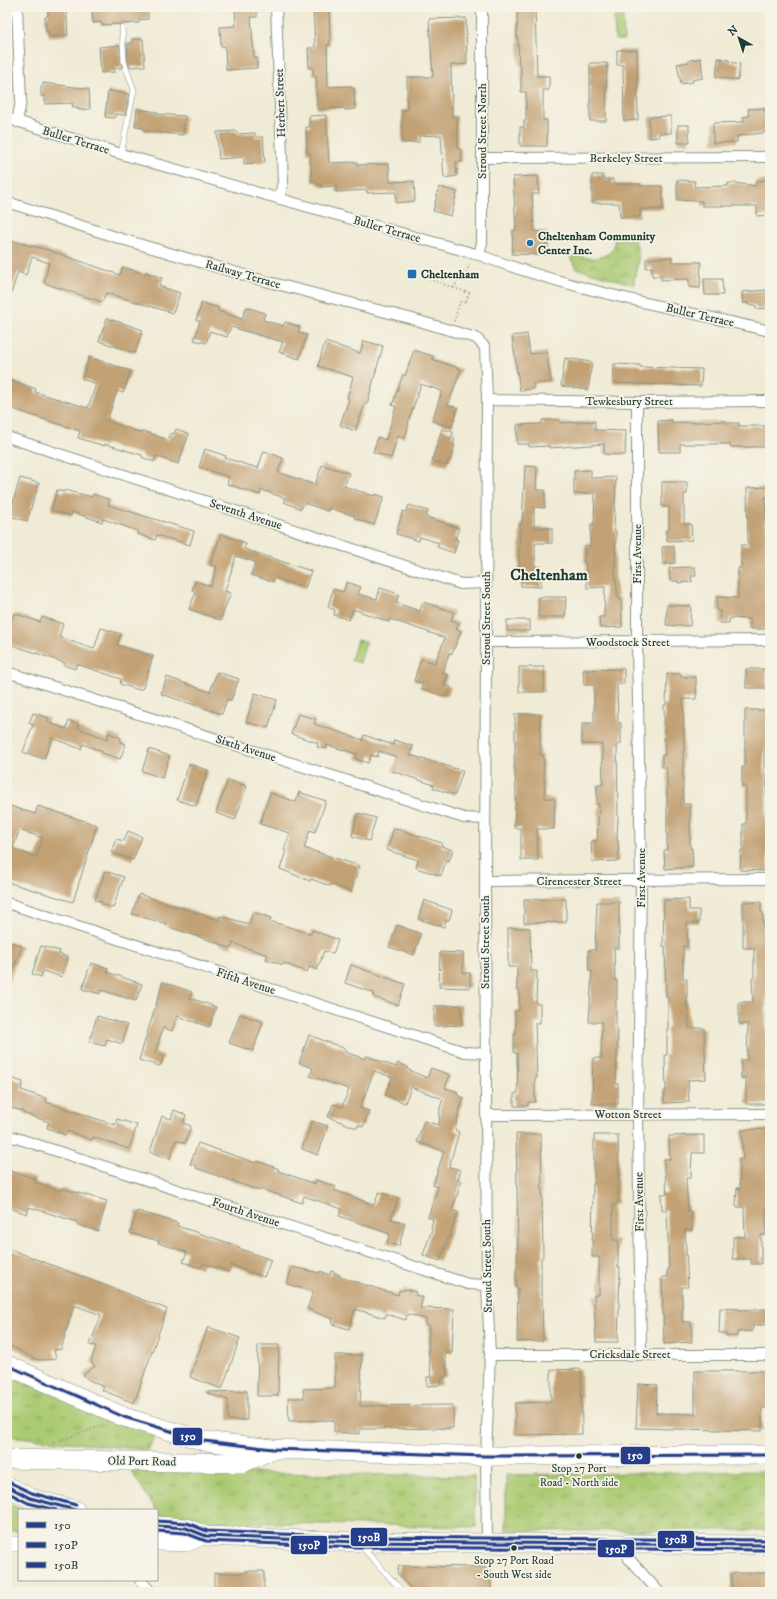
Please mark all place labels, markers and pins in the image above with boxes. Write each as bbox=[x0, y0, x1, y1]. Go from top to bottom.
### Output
place label: Cheltenham Community Center Inc. bbox=[538, 229, 656, 258]
marker: Cheltenham Community Center Inc. bbox=[525, 238, 535, 248]
place label: Cheltenham bbox=[421, 267, 479, 282]
marker: Cheltenham bbox=[406, 268, 418, 280]
marker: Stop 27 Port Road - North side bbox=[574, 1451, 584, 1461]
place label: Stop 27 Port Road - North side bbox=[540, 1462, 619, 1490]
marker: Stop 27 Port Road - South West side bbox=[509, 1543, 519, 1553]
place label: Stop 27 Port Road - South West side bbox=[474, 1554, 555, 1582]

